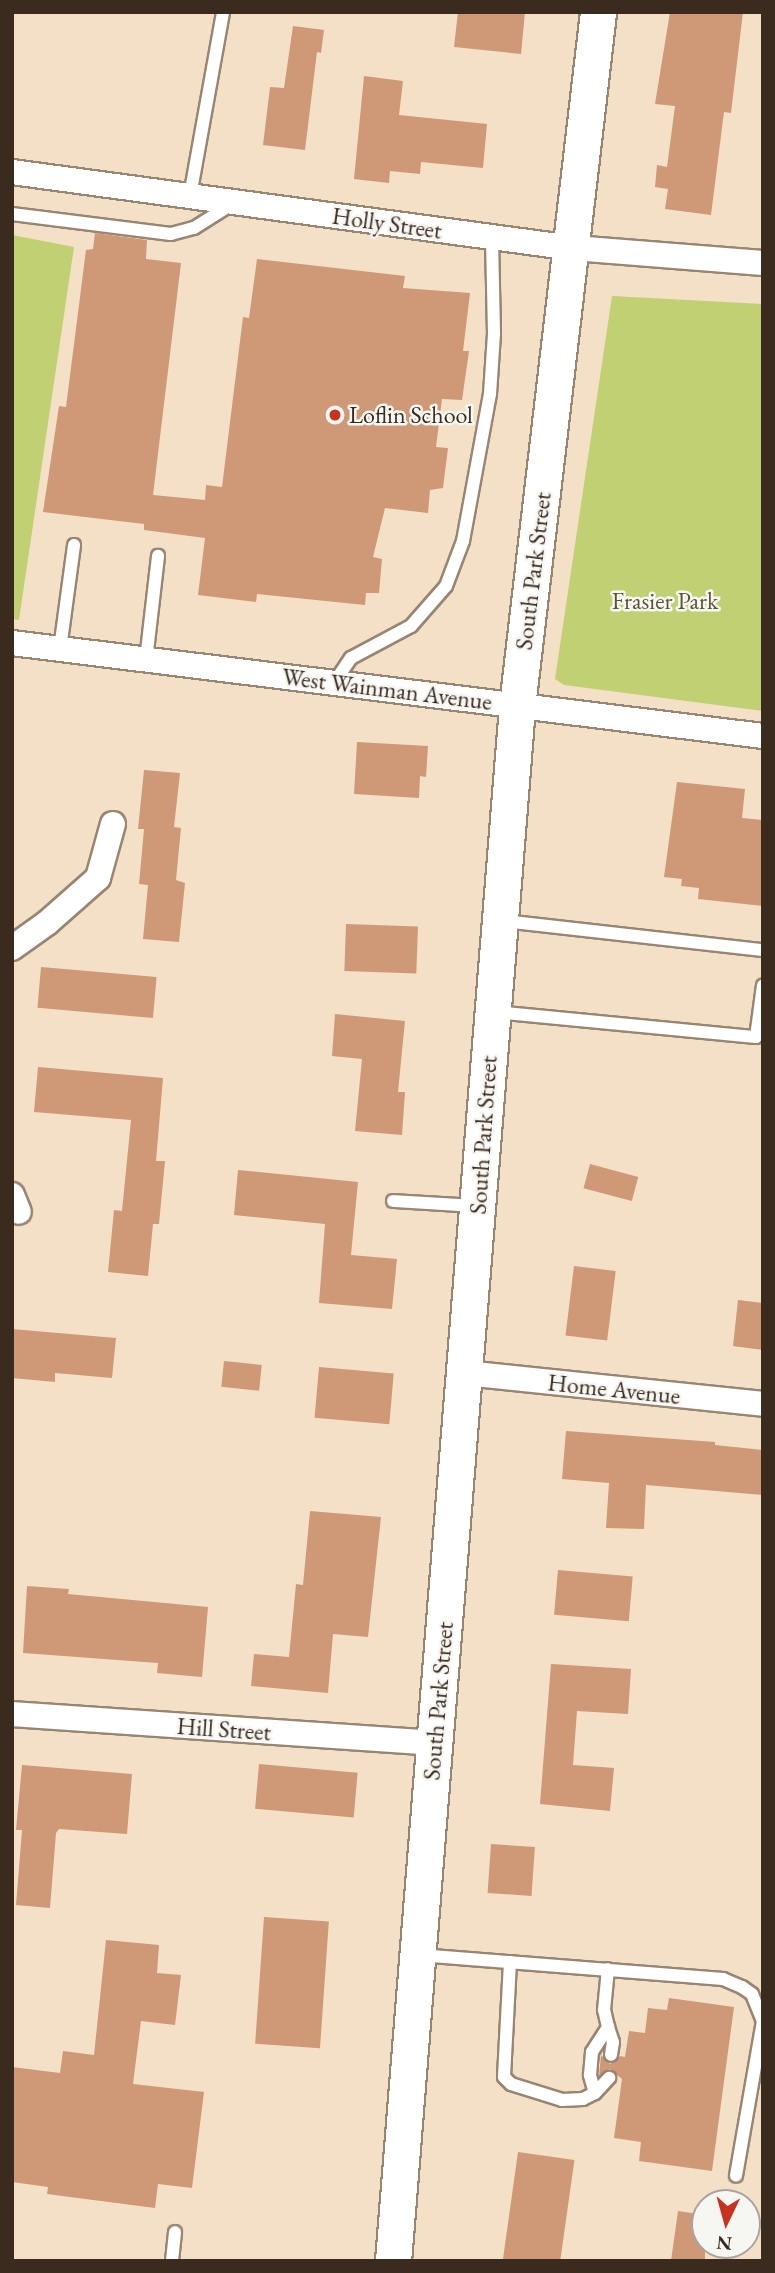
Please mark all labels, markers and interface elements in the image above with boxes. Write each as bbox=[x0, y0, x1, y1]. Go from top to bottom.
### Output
street label: Holly Street bbox=[330, 201, 444, 245]
place label: Loflin School bbox=[349, 401, 473, 429]
marker: Loflin School bbox=[327, 407, 343, 423]
street label: South Park Street bbox=[509, 490, 557, 652]
park label: Frasier Park bbox=[612, 587, 718, 615]
street label: West Wainman Avenue bbox=[280, 662, 494, 716]
street label: South Park Street bbox=[463, 1055, 503, 1215]
street label: Home Avenue bbox=[546, 1368, 682, 1410]
street label: South Park Street bbox=[417, 1621, 459, 1781]
street label: Hill Street bbox=[176, 1711, 272, 1747]
north arrow bbox=[691, 2189, 761, 2259]
text: N bbox=[716, 2230, 733, 2257]

